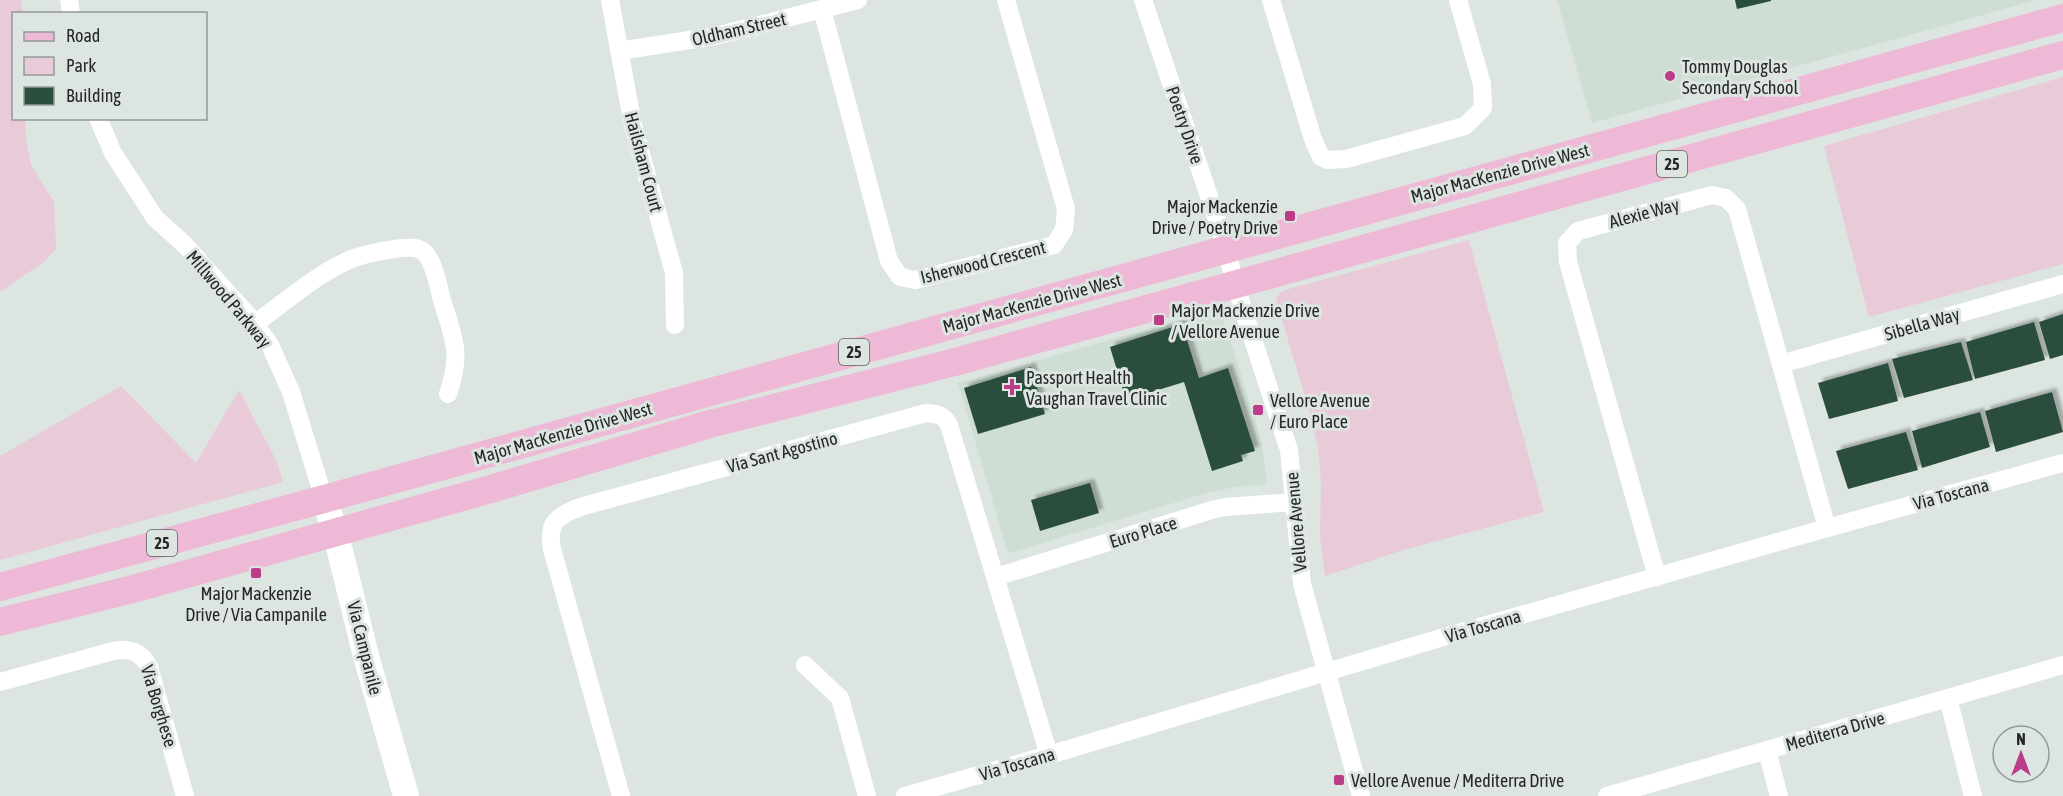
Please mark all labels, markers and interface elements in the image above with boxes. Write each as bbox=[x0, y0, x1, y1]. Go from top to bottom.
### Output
street label: Oldham Street bbox=[690, 8, 788, 50]
legend bbox=[12, 12, 207, 120]
text: Road bbox=[66, 25, 100, 46]
text: Park bbox=[66, 55, 96, 76]
place label: Tommy Douglas Secondary School bbox=[1682, 56, 1798, 98]
marker: Tommy Douglas Secondary School bbox=[1663, 69, 1677, 83]
street label: Poetry Drive bbox=[1162, 83, 1208, 167]
text: Building bbox=[66, 85, 121, 106]
street label: Hailsham Court bbox=[621, 110, 667, 214]
street label: Major MacKenzie Drive West bbox=[1408, 139, 1592, 207]
road number: 25 bbox=[1657, 151, 1687, 177]
street label: Alexie Way bbox=[1607, 194, 1681, 232]
place label: Major Mackenzie Drive / Poetry Drive bbox=[1151, 196, 1278, 238]
marker: Major Mackenzie Drive / Poetry Drive bbox=[1283, 209, 1297, 223]
street label: Isherwood Crescent bbox=[918, 236, 1048, 288]
street label: Millwood Parkway bbox=[182, 246, 276, 352]
street label: Major MacKenzie Drive West bbox=[940, 269, 1124, 337]
place label: Major Mackenzie Drive / Vellore Avenue bbox=[1171, 300, 1320, 342]
street label: Sibella Way bbox=[1882, 303, 1962, 345]
marker: Major Mackenzie Drive / Vellore Avenue bbox=[1152, 313, 1166, 327]
road number: 25 bbox=[839, 339, 869, 365]
place label: Passport Health Vaughan Travel Clinic bbox=[1026, 367, 1167, 409]
marker: Passport Health Vaughan Travel Clinic bbox=[1003, 378, 1021, 396]
place label: Vellore Avenue / Euro Place bbox=[1270, 390, 1370, 432]
street label: Major MacKenzie Drive West bbox=[472, 398, 654, 468]
marker: Vellore Avenue / Euro Place bbox=[1251, 403, 1265, 417]
street label: Via Sant Agostino bbox=[724, 427, 840, 477]
street label: Vellore Avenue bbox=[1281, 471, 1311, 573]
street label: Via Toscana bbox=[1911, 474, 1991, 514]
street label: Euro Place bbox=[1107, 512, 1179, 552]
road number: 25 bbox=[147, 530, 177, 556]
marker: Major Mackenzie Drive / Via Campanile bbox=[249, 566, 263, 580]
place label: Major Mackenzie Drive / Via Campanile bbox=[185, 583, 327, 625]
street label: Via Campanile bbox=[343, 599, 387, 697]
street label: Via Toscana bbox=[1443, 605, 1523, 647]
street label: Via Borghese bbox=[137, 662, 181, 750]
street label: Mediterra Drive bbox=[1783, 707, 1887, 755]
north arrow bbox=[1991, 724, 2051, 784]
text: N bbox=[2016, 730, 2026, 748]
street label: Via Toscana bbox=[977, 743, 1057, 785]
place label: Vellore Avenue / Mediterra Drive bbox=[1351, 770, 1564, 791]
marker: Vellore Avenue / Mediterra Drive bbox=[1332, 773, 1346, 787]

